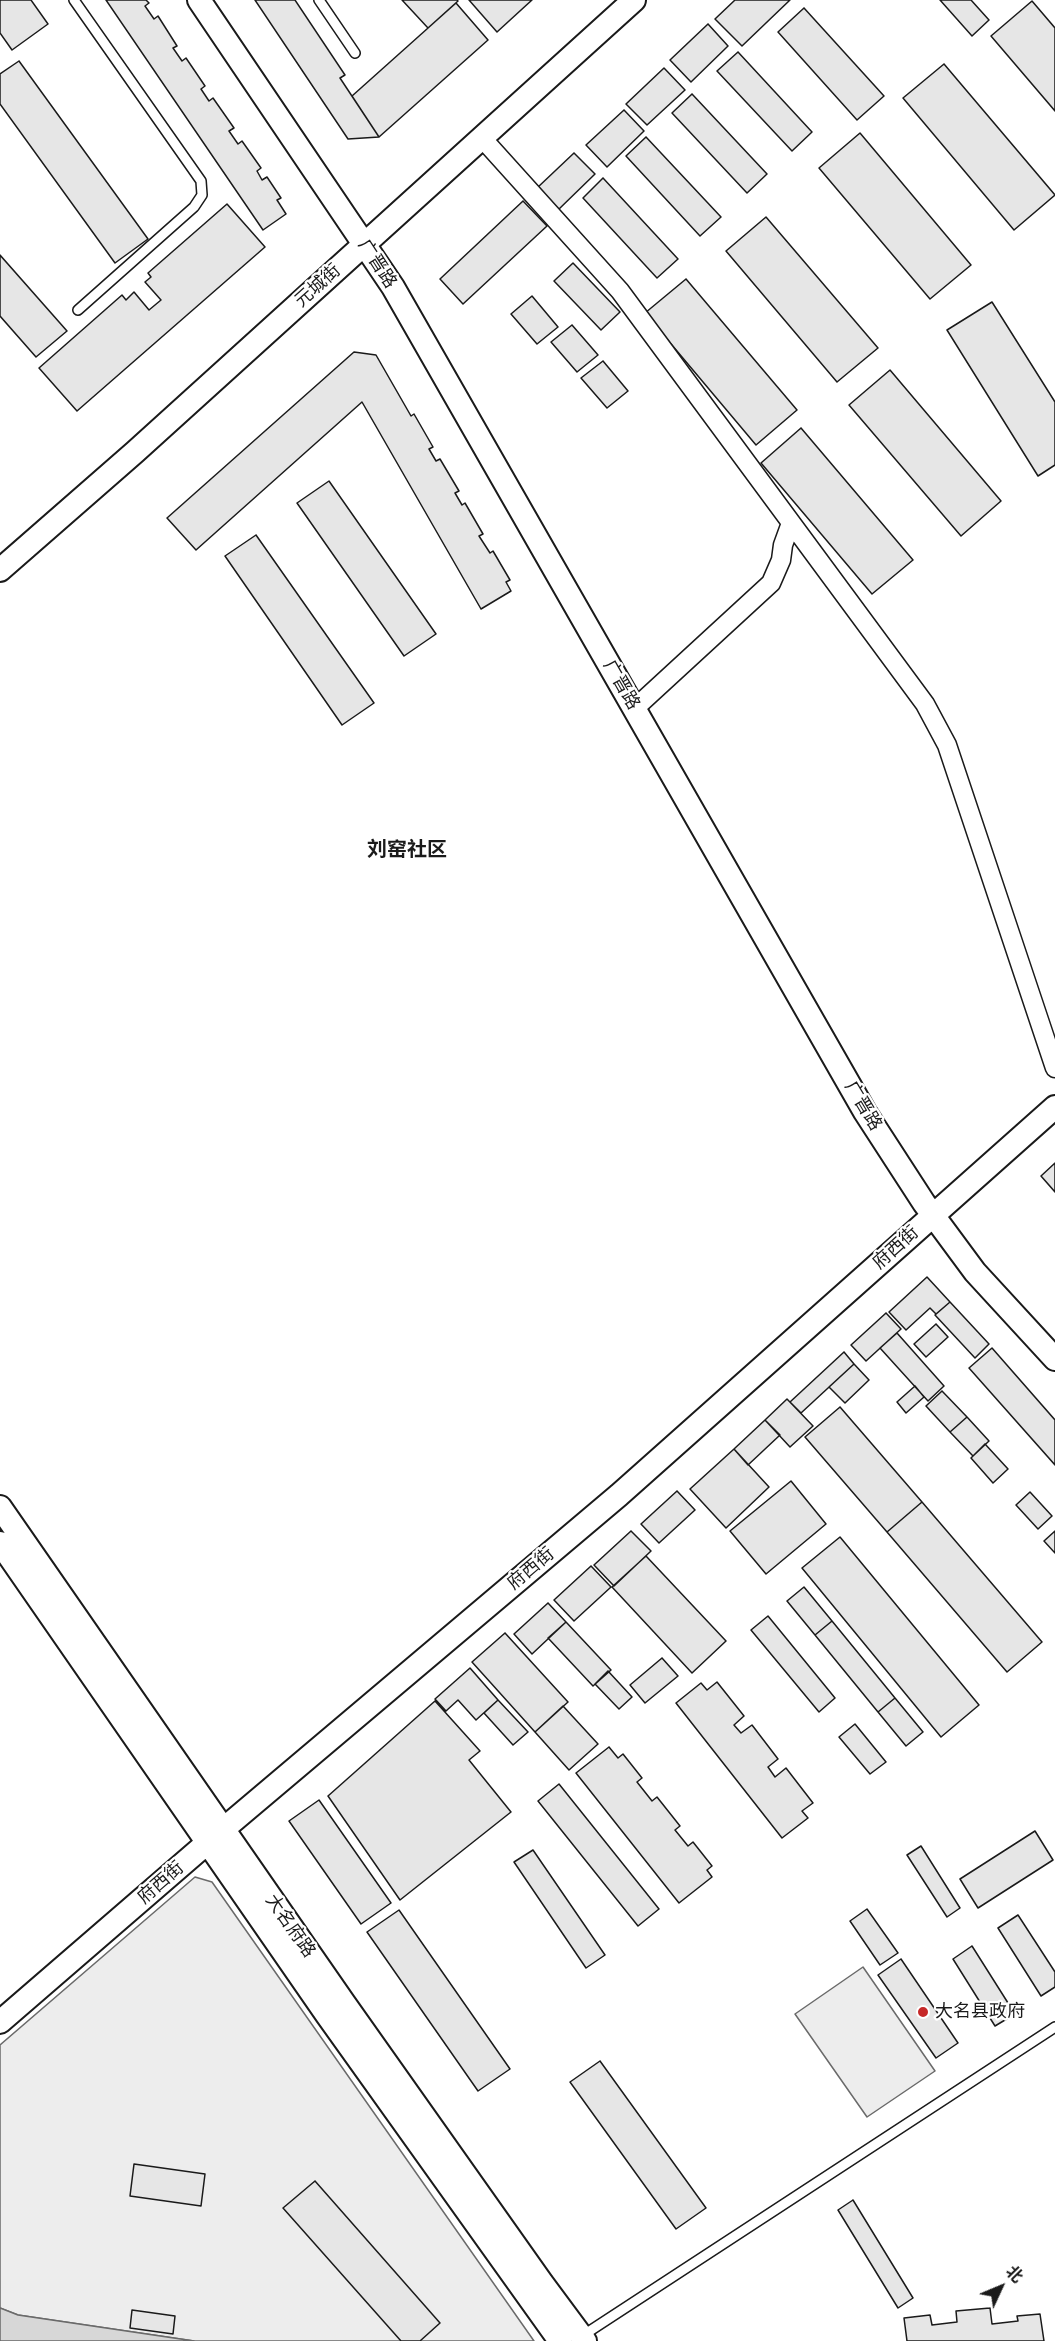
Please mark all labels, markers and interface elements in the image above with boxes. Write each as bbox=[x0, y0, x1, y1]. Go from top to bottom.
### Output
street label: 广晋路 bbox=[353, 235, 401, 293]
street label: 元城街 bbox=[291, 260, 345, 312]
street label: 广晋路 bbox=[598, 656, 644, 714]
district label: 刘窑社区 bbox=[367, 838, 447, 862]
street label: 广晋路 bbox=[840, 1077, 886, 1135]
street label: 府西街 bbox=[869, 1222, 923, 1274]
street label: 府西街 bbox=[503, 1543, 559, 1595]
street label: 府西街 bbox=[134, 1857, 188, 1909]
street label: 大名府路 bbox=[261, 1890, 319, 1962]
place label: 大名县政府 bbox=[935, 2001, 1025, 2023]
marker: 大名县政府 bbox=[916, 2005, 930, 2019]
north arrow bbox=[971, 2257, 1031, 2317]
text: 北 bbox=[1002, 2262, 1027, 2287]

